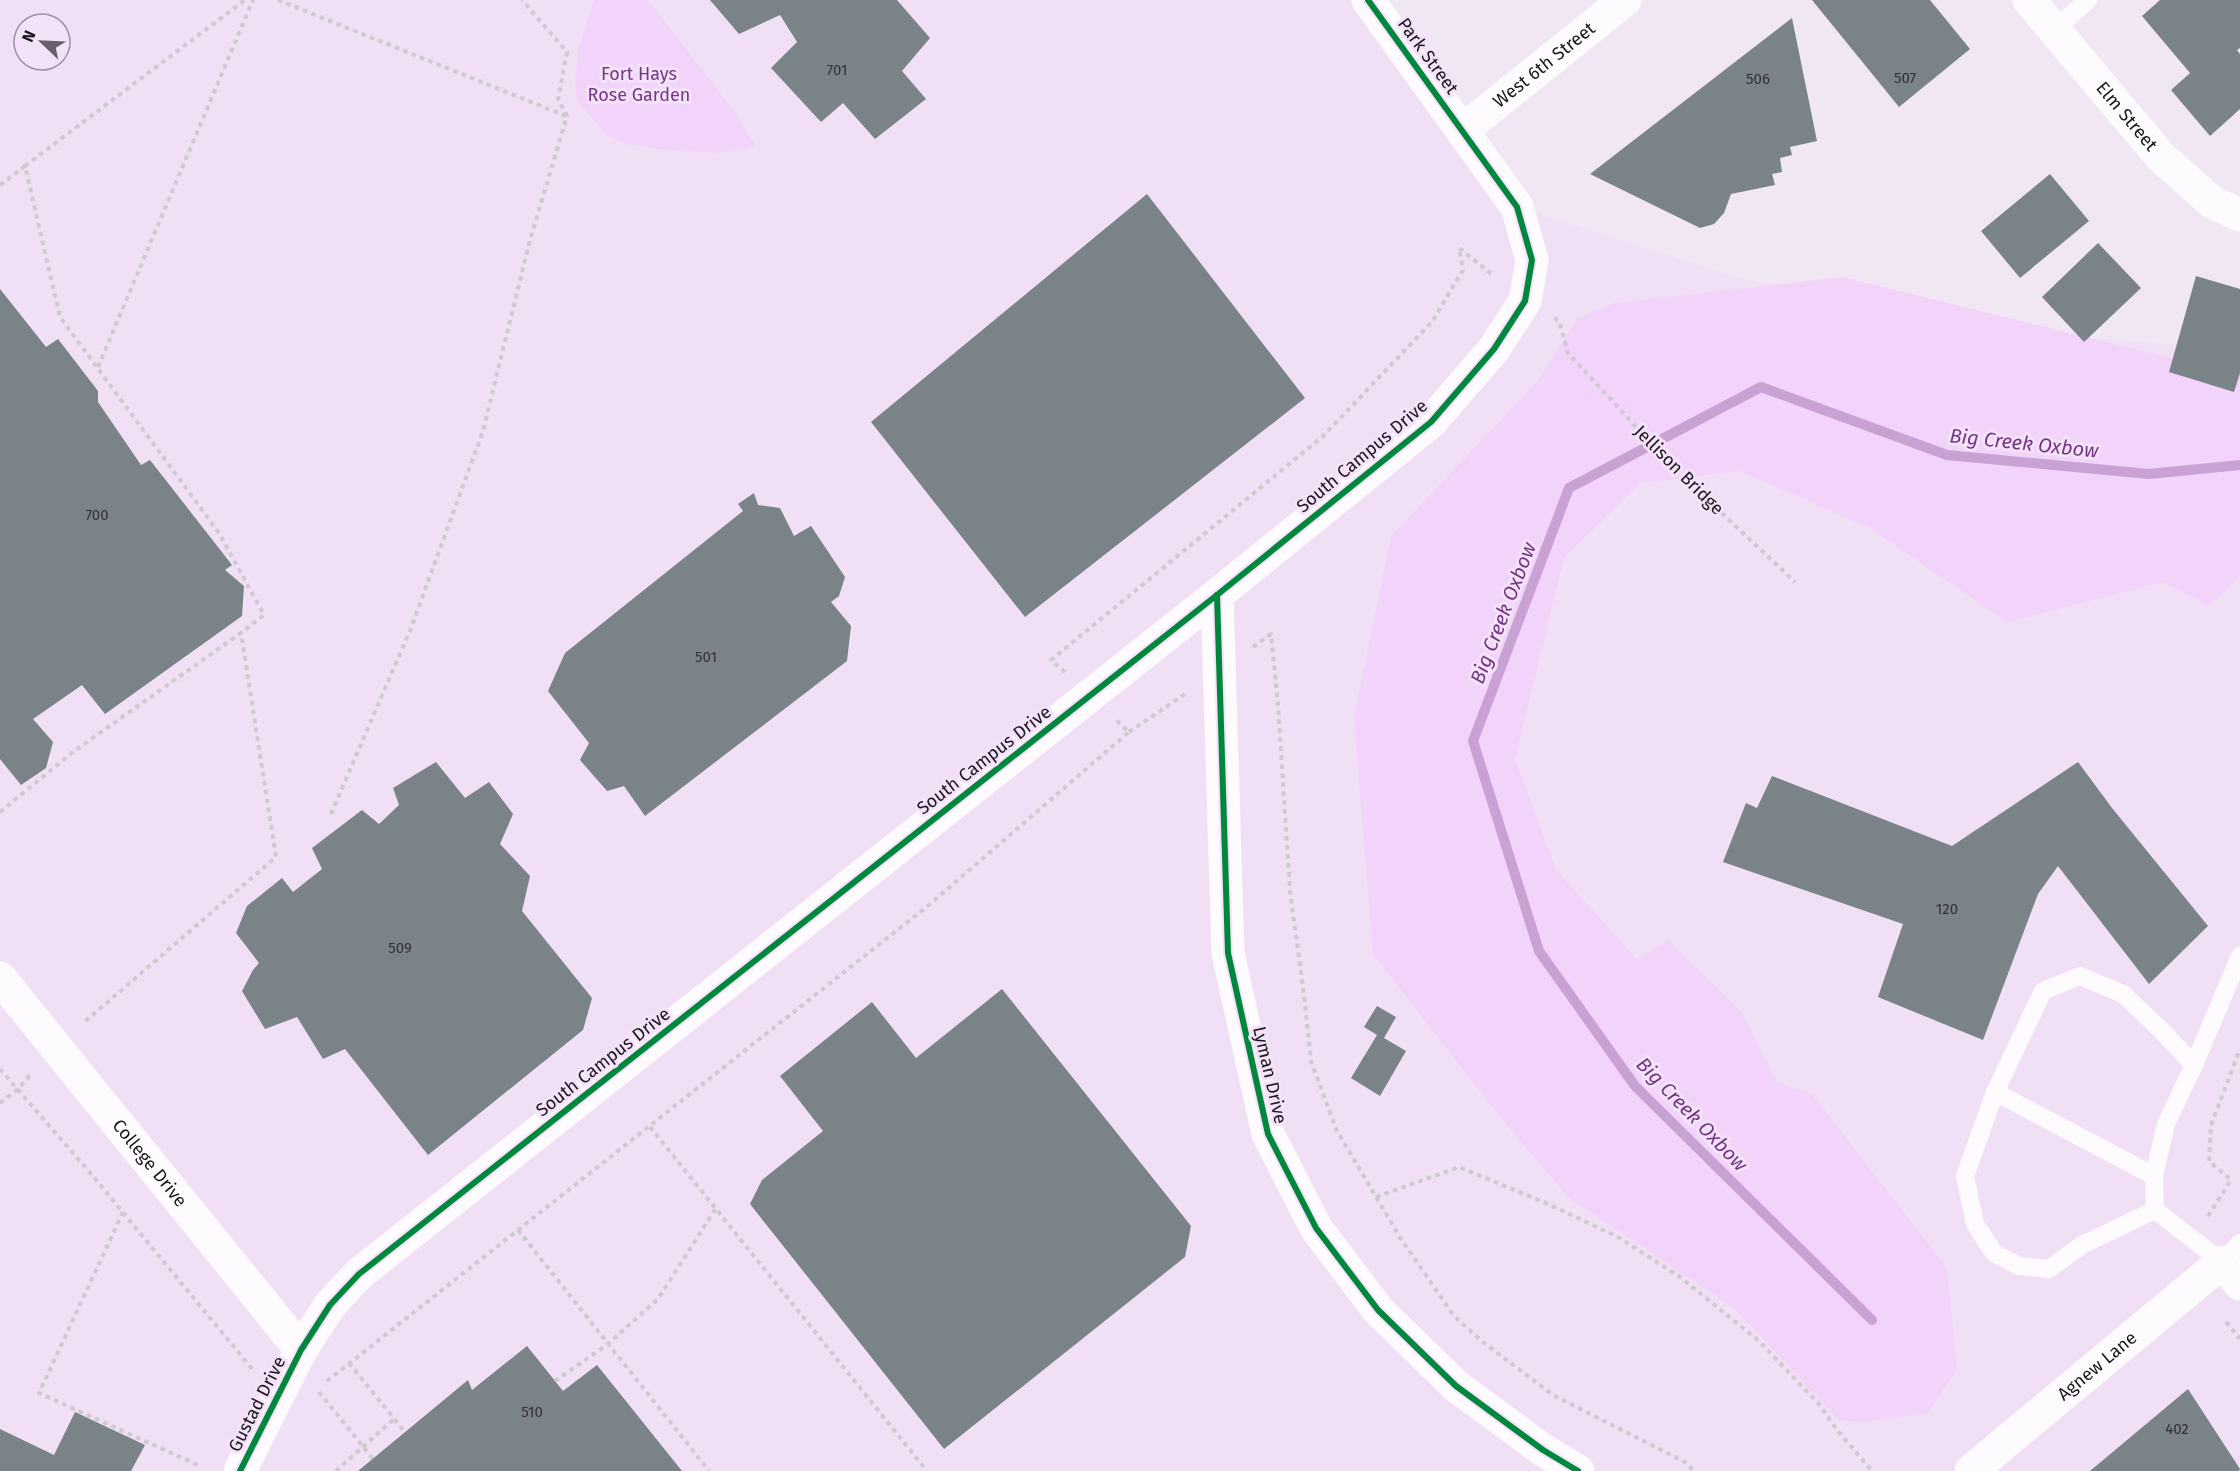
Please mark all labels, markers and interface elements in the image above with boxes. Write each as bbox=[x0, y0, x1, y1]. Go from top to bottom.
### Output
north arrow bbox=[12, 12, 72, 72]
street label: Park Street bbox=[1393, 14, 1463, 99]
street label: West 6th Street bbox=[1489, 17, 1600, 112]
text: N bbox=[18, 28, 39, 45]
house number: 701 bbox=[827, 61, 847, 79]
park label: Fort Hays Rose Garden bbox=[588, 63, 690, 106]
house number: 507 bbox=[1894, 69, 1916, 87]
house number: 506 bbox=[1746, 70, 1770, 88]
street label: Elm Street bbox=[2091, 77, 2163, 156]
street label: South Campus Drive bbox=[1292, 395, 1432, 517]
street label: Jellison Bridge bbox=[1630, 421, 1728, 519]
water label: Big Creek Oxbow bbox=[1948, 423, 2100, 463]
house number: 700 bbox=[85, 506, 109, 524]
water label: Big Creek Oxbow bbox=[1465, 538, 1541, 687]
house number: 501 bbox=[695, 648, 717, 666]
street label: South Campus Drive bbox=[912, 701, 1056, 819]
house number: 120 bbox=[1936, 900, 1958, 918]
house number: 509 bbox=[388, 939, 412, 957]
street label: South Campus Drive bbox=[531, 1003, 675, 1121]
street label: Lyman Drive bbox=[1248, 1024, 1292, 1126]
water label: Big Creek Oxbow bbox=[1631, 1052, 1753, 1177]
street label: College Drive bbox=[108, 1115, 192, 1211]
street label: Agnew Lane bbox=[2053, 1327, 2141, 1405]
street label: Gustad Drive bbox=[224, 1353, 290, 1455]
house number: 510 bbox=[521, 1403, 543, 1421]
house number: 402 bbox=[2165, 1420, 2189, 1438]

